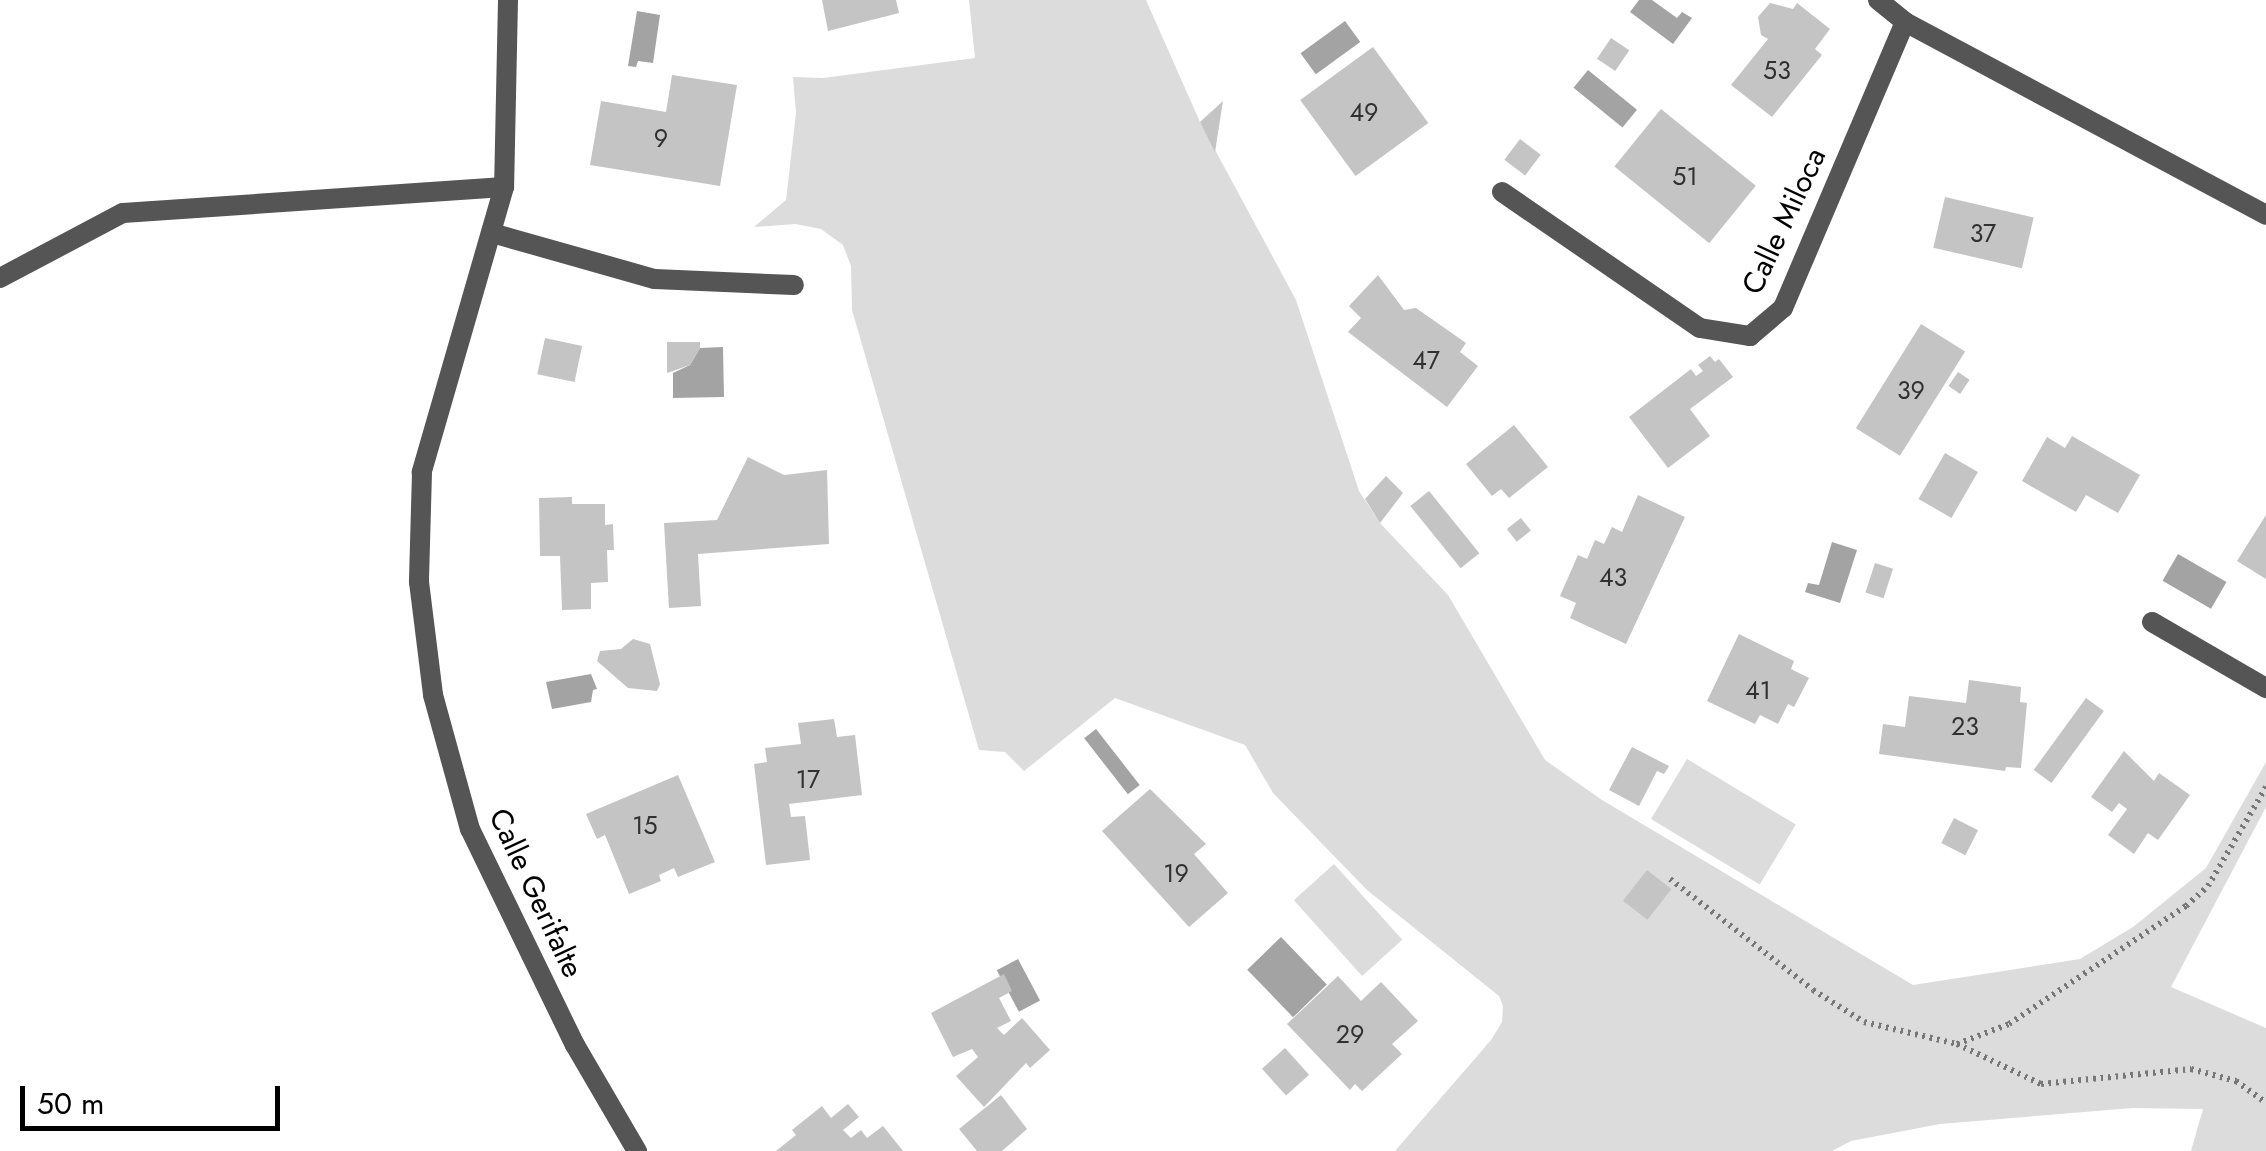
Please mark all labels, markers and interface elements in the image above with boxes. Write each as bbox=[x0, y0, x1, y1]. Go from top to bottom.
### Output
house number: 53 bbox=[1763, 55, 1791, 85]
house number: 49 bbox=[1350, 97, 1378, 127]
house number: 9 bbox=[654, 123, 668, 153]
street label: Calle Miloca bbox=[1734, 142, 1834, 300]
house number: 51 bbox=[1672, 161, 1698, 191]
house number: 37 bbox=[1970, 218, 1996, 248]
house number: 47 bbox=[1412, 345, 1440, 375]
house number: 39 bbox=[1897, 375, 1925, 405]
house number: 43 bbox=[1599, 562, 1627, 592]
house number: 41 bbox=[1745, 675, 1771, 705]
house number: 23 bbox=[1951, 711, 1979, 741]
house number: 17 bbox=[796, 764, 820, 794]
street label: Calle Gerifalte bbox=[481, 803, 591, 983]
house number: 15 bbox=[632, 810, 658, 840]
house number: 19 bbox=[1163, 858, 1189, 888]
house number: 29 bbox=[1336, 1019, 1364, 1049]
scale bar bbox=[25, 1066, 285, 1128]
text: 50 m bbox=[37, 1082, 104, 1125]

